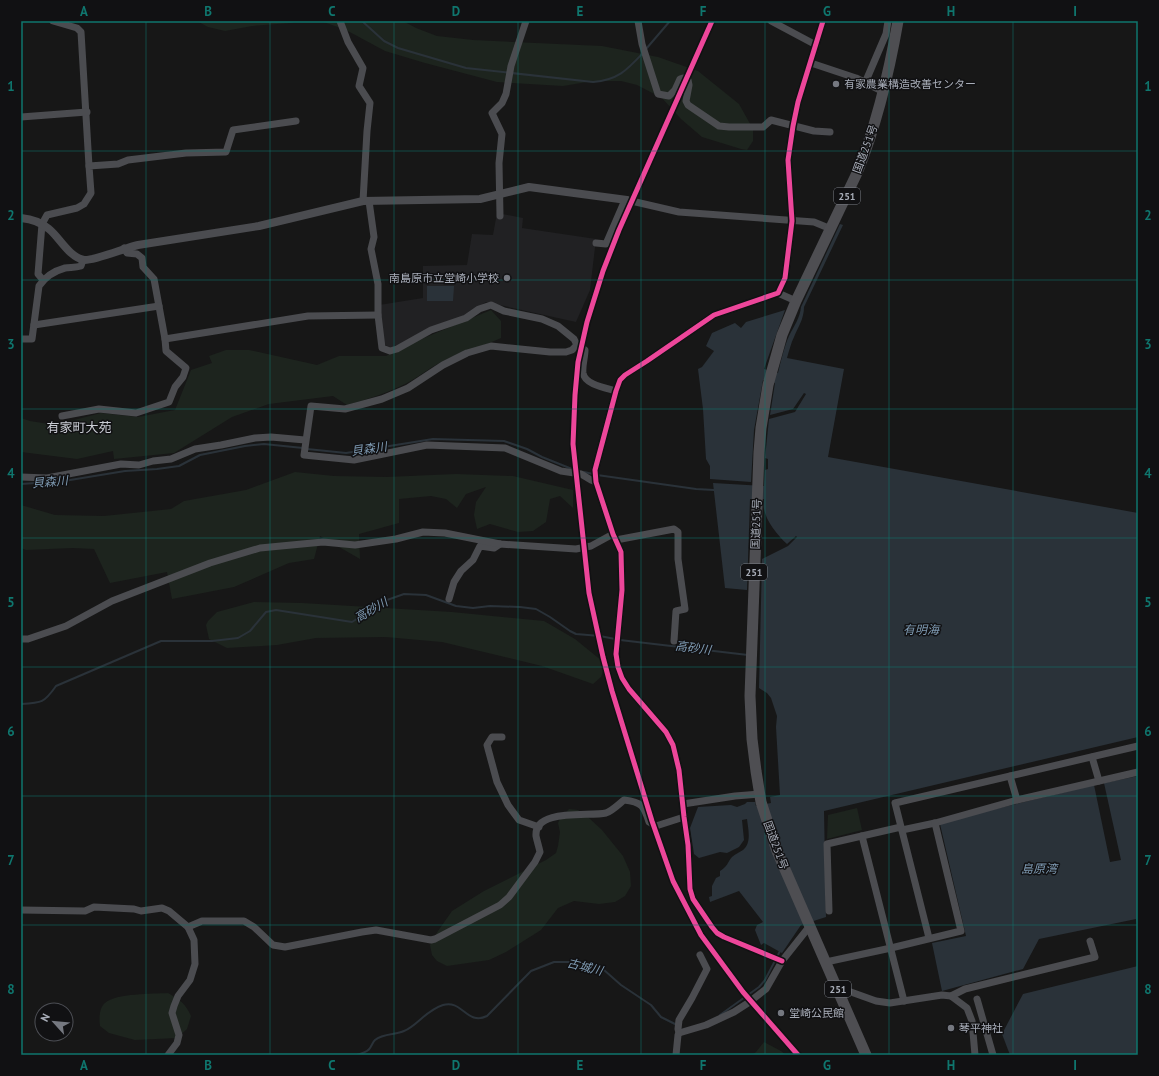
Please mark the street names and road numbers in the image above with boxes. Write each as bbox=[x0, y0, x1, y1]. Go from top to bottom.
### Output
street label: 国道251号 bbox=[850, 123, 880, 175]
road number: 251 bbox=[834, 188, 860, 204]
street label: 国道251号 bbox=[748, 498, 764, 550]
road number: 251 bbox=[741, 564, 767, 580]
street label: 国道251号 bbox=[761, 819, 791, 871]
road number: 251 bbox=[825, 981, 851, 997]

